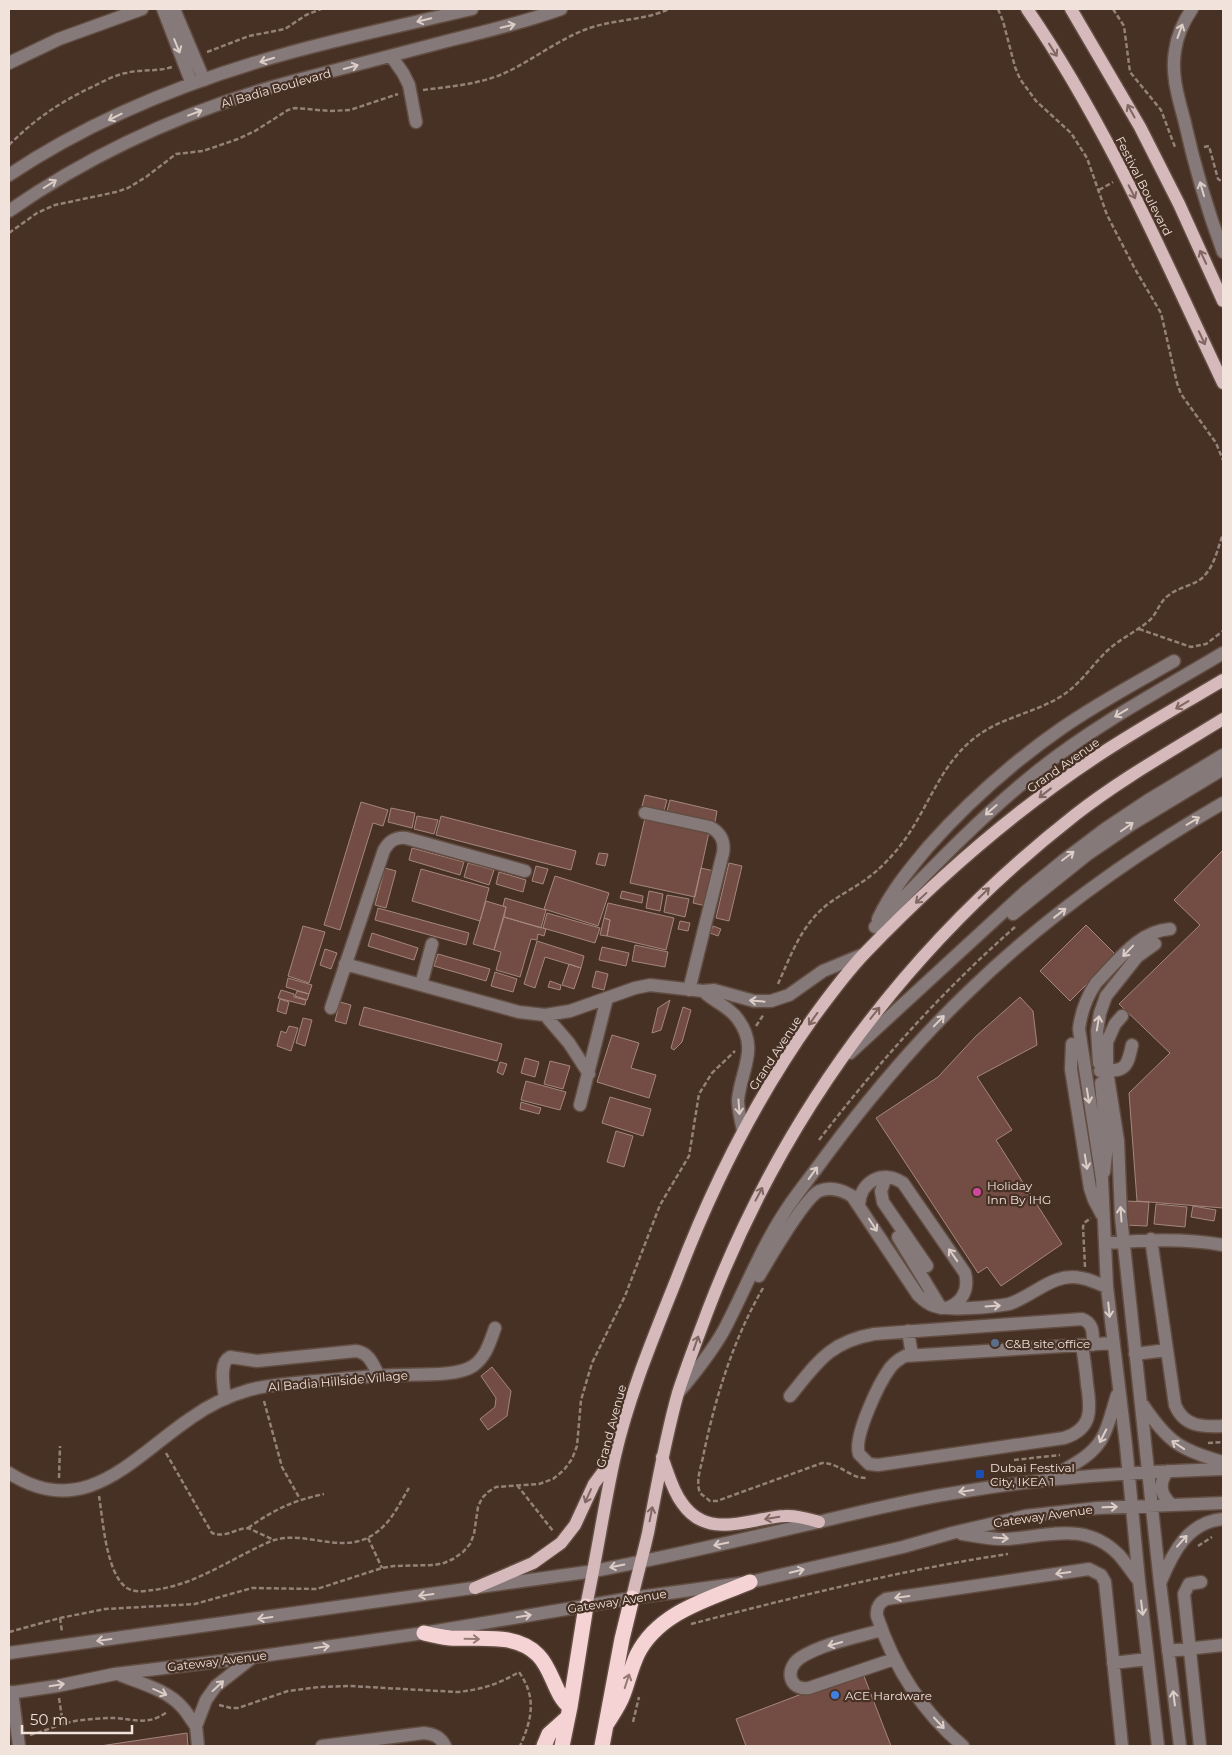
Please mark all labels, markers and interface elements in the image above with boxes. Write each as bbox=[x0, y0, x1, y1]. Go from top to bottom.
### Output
one-way arrow bbox=[417, 16, 433, 25]
one-way arrow bbox=[500, 20, 516, 30]
one-way arrow bbox=[1176, 24, 1185, 39]
one-way arrow bbox=[173, 38, 183, 53]
one-way arrow bbox=[1049, 42, 1059, 56]
one-way arrow bbox=[259, 55, 275, 65]
one-way arrow bbox=[342, 61, 358, 71]
street label: Al Badia Boulevard bbox=[219, 65, 333, 111]
one-way arrow bbox=[1126, 105, 1136, 119]
one-way arrow bbox=[187, 108, 202, 117]
one-way arrow bbox=[108, 112, 123, 122]
street label: Festival Boulevard bbox=[1112, 134, 1176, 238]
one-way arrow bbox=[42, 179, 56, 189]
one-way arrow bbox=[1196, 182, 1206, 198]
one-way arrow bbox=[1127, 184, 1137, 199]
one-way arrow bbox=[1198, 250, 1207, 265]
one-way arrow bbox=[1198, 330, 1207, 345]
one-way arrow bbox=[1175, 701, 1189, 711]
one-way arrow bbox=[1115, 709, 1129, 719]
street label: Grand Avenue bbox=[1024, 734, 1102, 796]
one-way arrow bbox=[1039, 788, 1052, 799]
one-way arrow bbox=[985, 805, 998, 816]
one-way arrow bbox=[1186, 815, 1200, 825]
one-way arrow bbox=[1120, 822, 1134, 832]
one-way arrow bbox=[1061, 851, 1074, 862]
one-way arrow bbox=[978, 887, 990, 899]
one-way arrow bbox=[915, 892, 927, 904]
one-way arrow bbox=[1053, 908, 1067, 918]
one-way arrow bbox=[1122, 945, 1134, 957]
one-way arrow bbox=[750, 996, 766, 1006]
one-way arrow bbox=[869, 1007, 880, 1020]
one-way arrow bbox=[808, 1012, 818, 1026]
street label: Grand Avenue bbox=[745, 1013, 805, 1093]
one-way arrow bbox=[933, 1015, 945, 1027]
one-way arrow bbox=[1094, 1015, 1104, 1031]
one-way arrow bbox=[1084, 1088, 1094, 1104]
one-way arrow bbox=[735, 1098, 744, 1114]
one-way arrow bbox=[1081, 1153, 1091, 1169]
one-way arrow bbox=[808, 1166, 818, 1180]
place label: Holiday Inn By IHG bbox=[987, 1178, 1051, 1207]
marker: Holiday Inn By IHG bbox=[971, 1186, 983, 1198]
one-way arrow bbox=[755, 1187, 764, 1202]
one-way arrow bbox=[1117, 1207, 1126, 1223]
one-way arrow bbox=[868, 1218, 878, 1232]
one-way arrow bbox=[948, 1248, 958, 1262]
one-way arrow bbox=[985, 1301, 1001, 1310]
one-way arrow bbox=[1104, 1301, 1114, 1317]
one-way arrow bbox=[691, 1336, 701, 1352]
place label: C&B site office bbox=[1005, 1336, 1090, 1351]
marker: C&B site office bbox=[989, 1337, 1001, 1349]
street label: Al Badia Hillside Village bbox=[268, 1367, 408, 1395]
street label: Grand Avenue bbox=[593, 1383, 629, 1469]
one-way arrow bbox=[1097, 1428, 1107, 1443]
one-way arrow bbox=[1171, 1440, 1185, 1450]
place label: Dubai Festival City, IKEA 1 bbox=[990, 1460, 1075, 1489]
marker: Dubai Festival City, IKEA 1 bbox=[974, 1468, 986, 1480]
one-way arrow bbox=[958, 1486, 974, 1496]
one-way arrow bbox=[583, 1488, 593, 1503]
street label: Gateway Avenue bbox=[992, 1502, 1094, 1530]
one-way arrow bbox=[1102, 1502, 1118, 1512]
one-way arrow bbox=[647, 1507, 657, 1523]
one-way arrow bbox=[764, 1514, 780, 1524]
one-way arrow bbox=[992, 1534, 1008, 1543]
one-way arrow bbox=[1177, 1535, 1188, 1548]
one-way arrow bbox=[713, 1540, 729, 1549]
one-way arrow bbox=[610, 1562, 626, 1572]
one-way arrow bbox=[789, 1566, 805, 1575]
one-way arrow bbox=[1055, 1569, 1071, 1579]
street label: Gateway Avenue bbox=[566, 1586, 668, 1616]
one-way arrow bbox=[419, 1590, 435, 1600]
one-way arrow bbox=[894, 1592, 910, 1602]
one-way arrow bbox=[1137, 1600, 1147, 1616]
one-way arrow bbox=[515, 1610, 531, 1620]
one-way arrow bbox=[258, 1613, 274, 1623]
one-way arrow bbox=[464, 1634, 480, 1643]
one-way arrow bbox=[97, 1636, 113, 1646]
one-way arrow bbox=[827, 1639, 843, 1649]
one-way arrow bbox=[313, 1642, 329, 1652]
street label: Gateway Avenue bbox=[166, 1647, 268, 1675]
one-way arrow bbox=[623, 1674, 633, 1690]
one-way arrow bbox=[49, 1680, 65, 1690]
one-way arrow bbox=[211, 1680, 224, 1692]
one-way arrow bbox=[152, 1688, 167, 1697]
place label: ACE Hardware bbox=[845, 1688, 932, 1703]
marker: ACE Hardware bbox=[829, 1689, 841, 1701]
one-way arrow bbox=[1169, 1690, 1179, 1706]
scale bar bbox=[22, 1702, 132, 1734]
text: 50 m bbox=[30, 1710, 68, 1729]
one-way arrow bbox=[933, 1717, 945, 1730]

